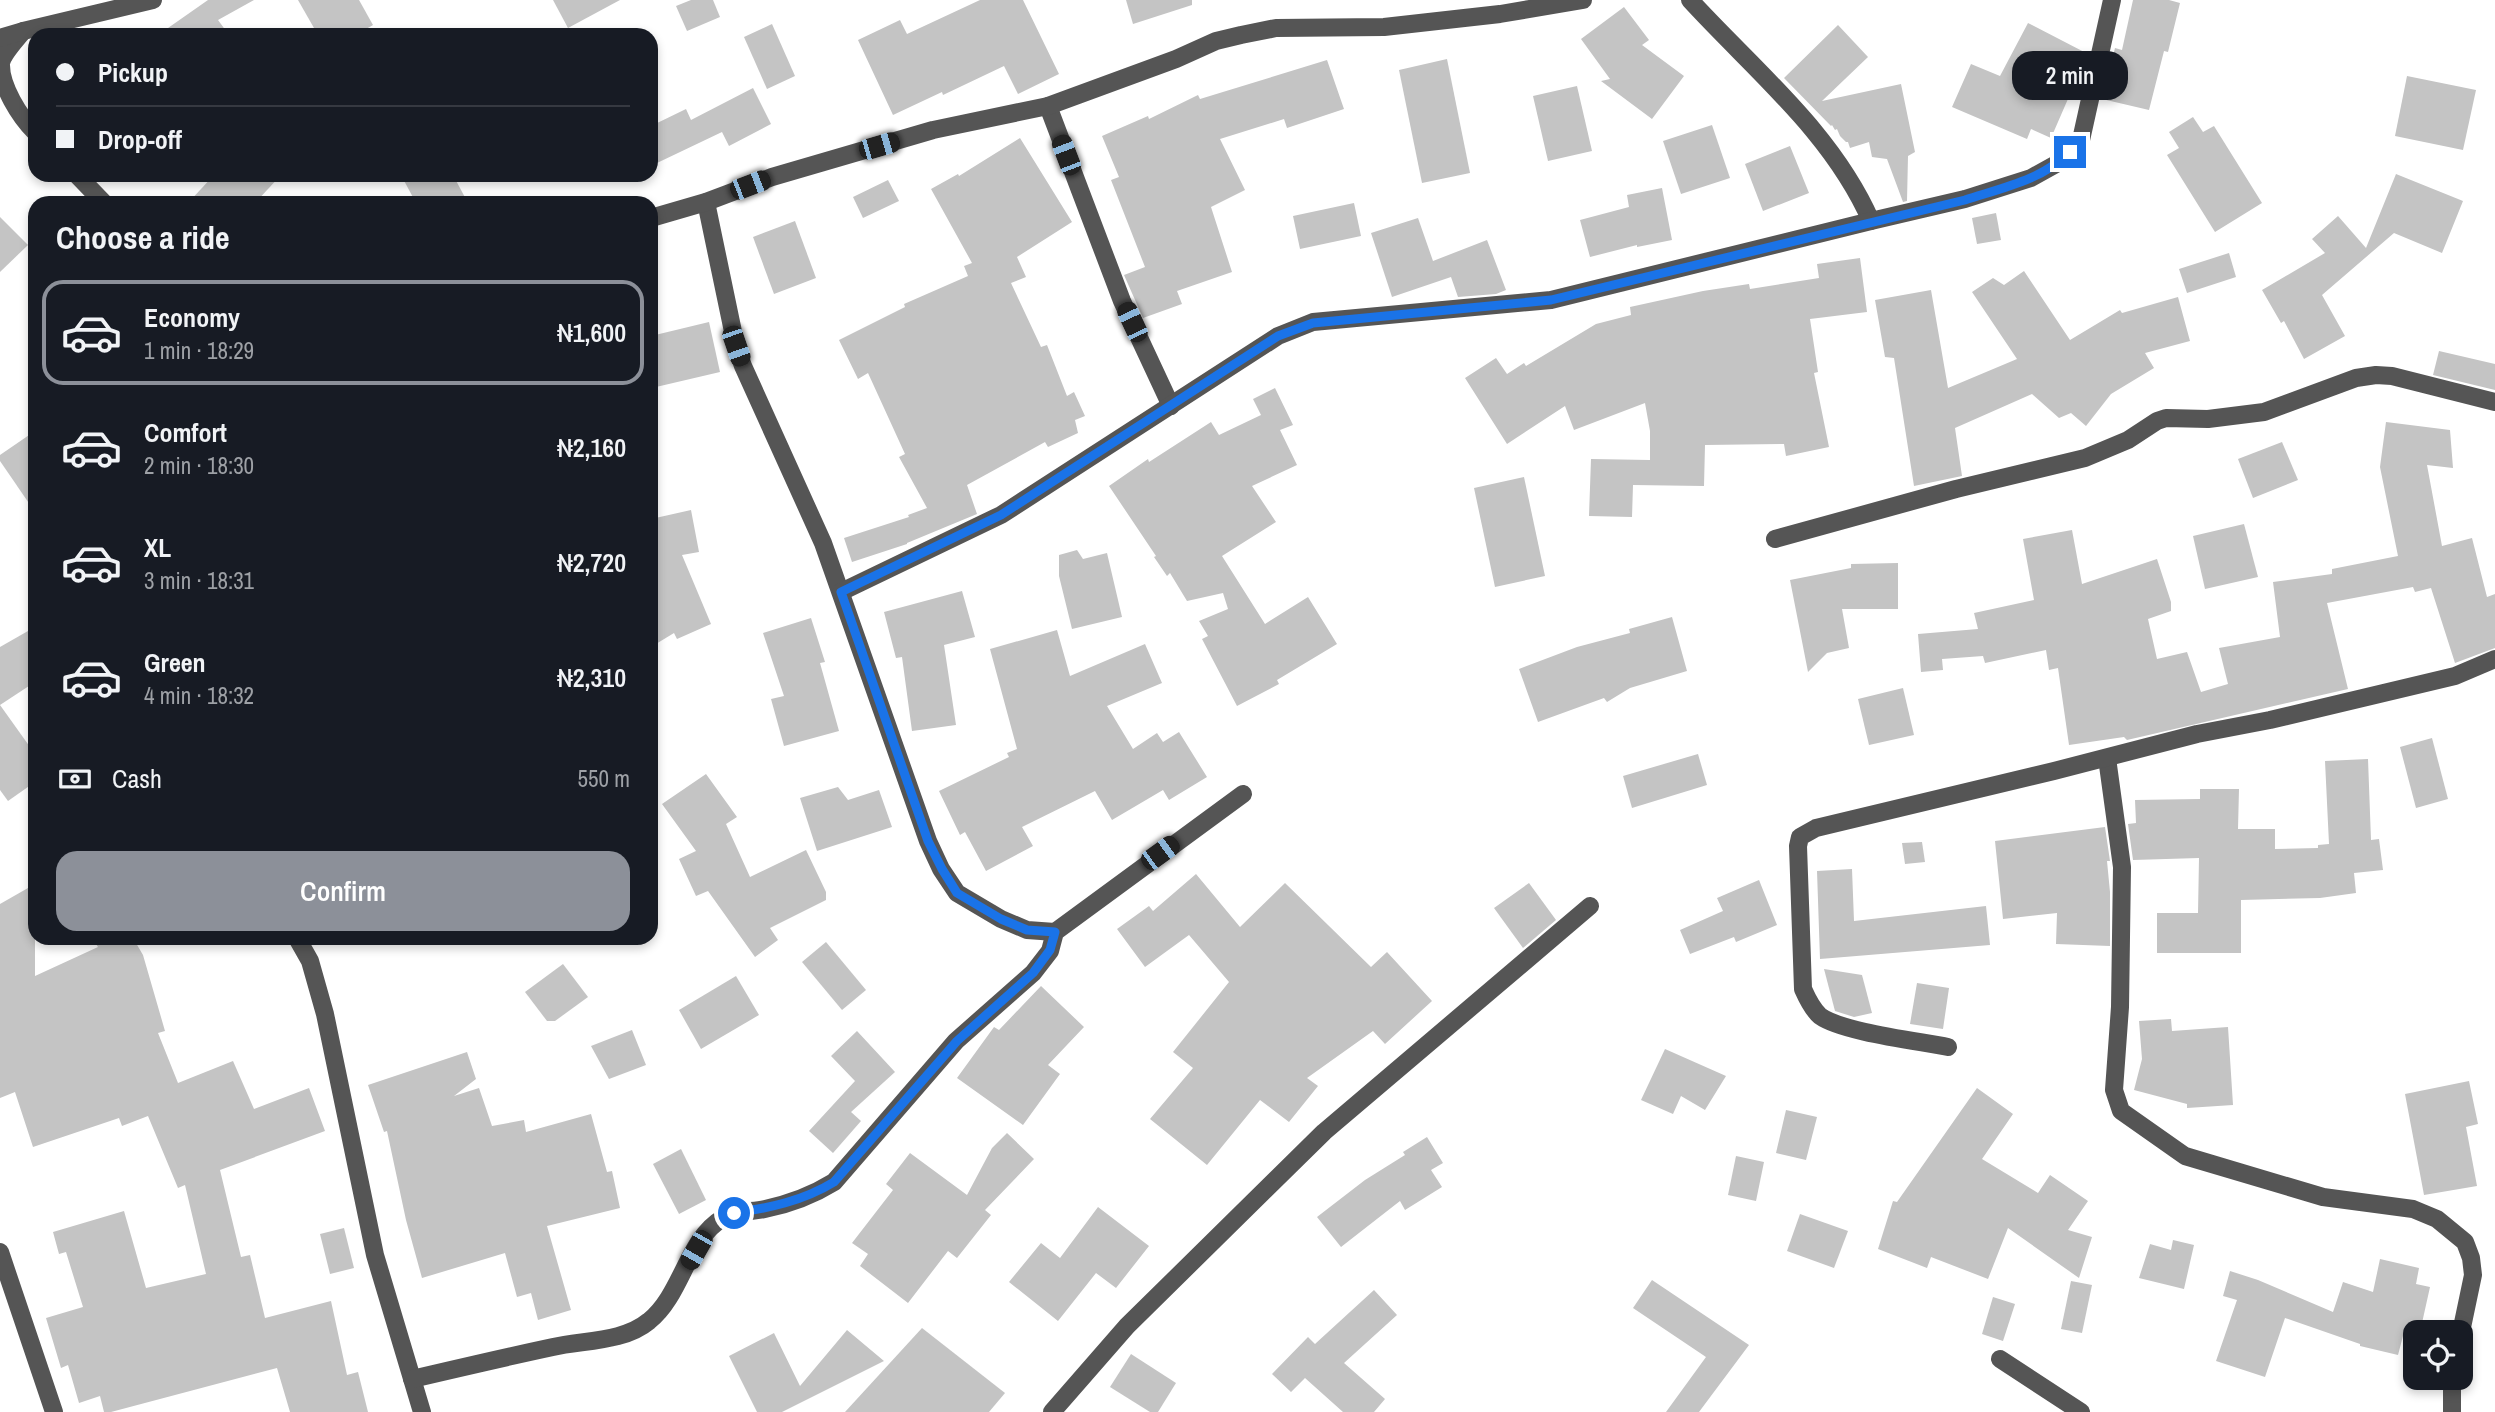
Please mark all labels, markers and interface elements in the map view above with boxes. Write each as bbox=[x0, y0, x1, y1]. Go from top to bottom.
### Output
callout: 2 min bbox=[2012, 51, 2128, 100]
text: Pickup bbox=[98, 55, 168, 90]
text: 2 min bbox=[2046, 60, 2094, 91]
text: Drop-off bbox=[98, 122, 182, 157]
car bbox=[856, 130, 903, 162]
car bbox=[1049, 132, 1084, 178]
route end bbox=[2054, 136, 2086, 168]
car bbox=[727, 168, 774, 202]
text: Choose a ride bbox=[56, 216, 230, 259]
car bbox=[1114, 299, 1151, 345]
text: Economy bbox=[144, 300, 240, 335]
icon: car bbox=[60, 301, 123, 364]
text: ₦1,600 bbox=[557, 315, 626, 350]
car bbox=[720, 323, 753, 369]
text: 1 min · 18:29 bbox=[144, 335, 254, 366]
text: Comfort bbox=[144, 415, 227, 450]
icon: car bbox=[60, 416, 123, 479]
text: ₦2,160 bbox=[557, 430, 626, 465]
text: 2 min · 18:30 bbox=[144, 450, 254, 481]
text: XL bbox=[144, 530, 171, 565]
icon: car bbox=[60, 531, 123, 594]
text: ₦2,720 bbox=[557, 545, 626, 580]
text: 3 min · 18:31 bbox=[144, 565, 254, 596]
text: Green bbox=[144, 645, 206, 680]
icon: car bbox=[60, 646, 123, 709]
text: ₦2,310 bbox=[557, 660, 626, 695]
text: 4 min · 18:32 bbox=[144, 680, 254, 711]
icon: cash bbox=[56, 760, 94, 798]
text: Cash bbox=[112, 761, 162, 796]
text: 550 m bbox=[578, 763, 630, 794]
car bbox=[1137, 832, 1184, 874]
button: Confirm bbox=[56, 851, 630, 931]
route start bbox=[718, 1197, 750, 1229]
car bbox=[677, 1227, 716, 1273]
map controls bbox=[2403, 1320, 2473, 1390]
button: locate bbox=[2403, 1320, 2473, 1390]

